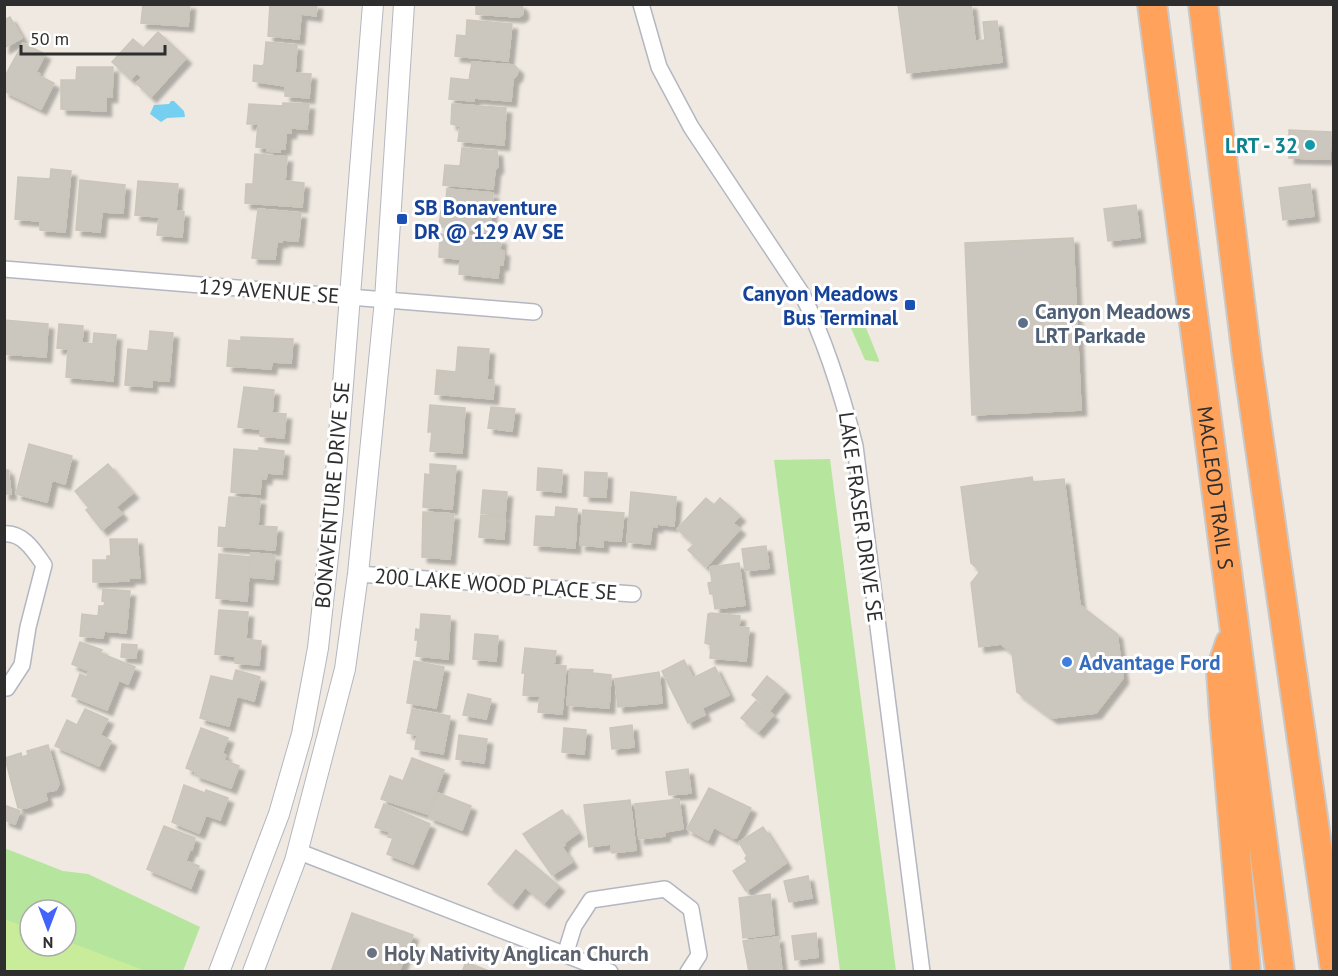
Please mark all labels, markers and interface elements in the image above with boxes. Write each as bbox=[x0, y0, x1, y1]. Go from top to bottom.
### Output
scale bar bbox=[21, 18, 165, 56]
text: 50 m bbox=[30, 27, 69, 50]
place label: LRT - 32 bbox=[1225, 132, 1298, 159]
marker: LRT - 32 bbox=[1303, 138, 1317, 152]
place label: SB Bonaventure DR @ 129 AV SE bbox=[414, 194, 564, 245]
marker: SB Bonaventure DR @ 129 AV SE bbox=[395, 212, 409, 226]
street label: 129 AVENUE SE bbox=[198, 273, 340, 309]
place label: Canyon Meadows Bus Terminal bbox=[742, 280, 899, 331]
marker: Canyon Meadows Bus Terminal bbox=[903, 298, 917, 312]
place label: Canyon Meadows LRT Parkade bbox=[1035, 298, 1191, 349]
marker: Canyon Meadows LRT Parkade bbox=[1016, 316, 1030, 330]
street label: BONAVENTURE DRIVE SE bbox=[309, 380, 355, 610]
street label: MACLEOD TRAIL S bbox=[1192, 405, 1240, 571]
street label: LAKE FRASER DRIVE SE bbox=[833, 410, 889, 624]
street label: 200 LAKE WOOD PLACE SE bbox=[374, 562, 618, 606]
place label: Advantage Ford bbox=[1079, 649, 1221, 676]
marker: Advantage Ford bbox=[1060, 655, 1074, 669]
north arrow bbox=[18, 898, 78, 958]
text: N bbox=[43, 933, 53, 953]
place label: Holy Nativity Anglican Church bbox=[384, 940, 649, 967]
marker: Holy Nativity Anglican Church bbox=[365, 946, 379, 960]

